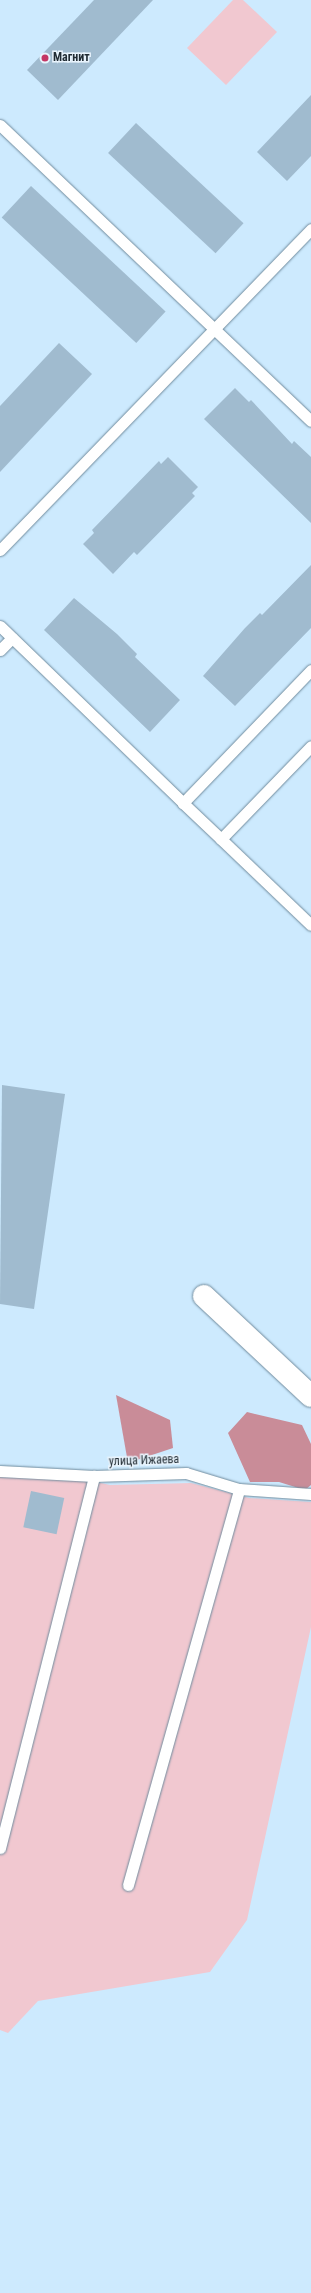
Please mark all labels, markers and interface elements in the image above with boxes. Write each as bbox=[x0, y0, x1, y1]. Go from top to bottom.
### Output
place label: Магнит bbox=[53, 51, 90, 65]
marker: Магнит bbox=[40, 53, 50, 63]
street label: улица Ижаева bbox=[109, 1453, 179, 1469]

